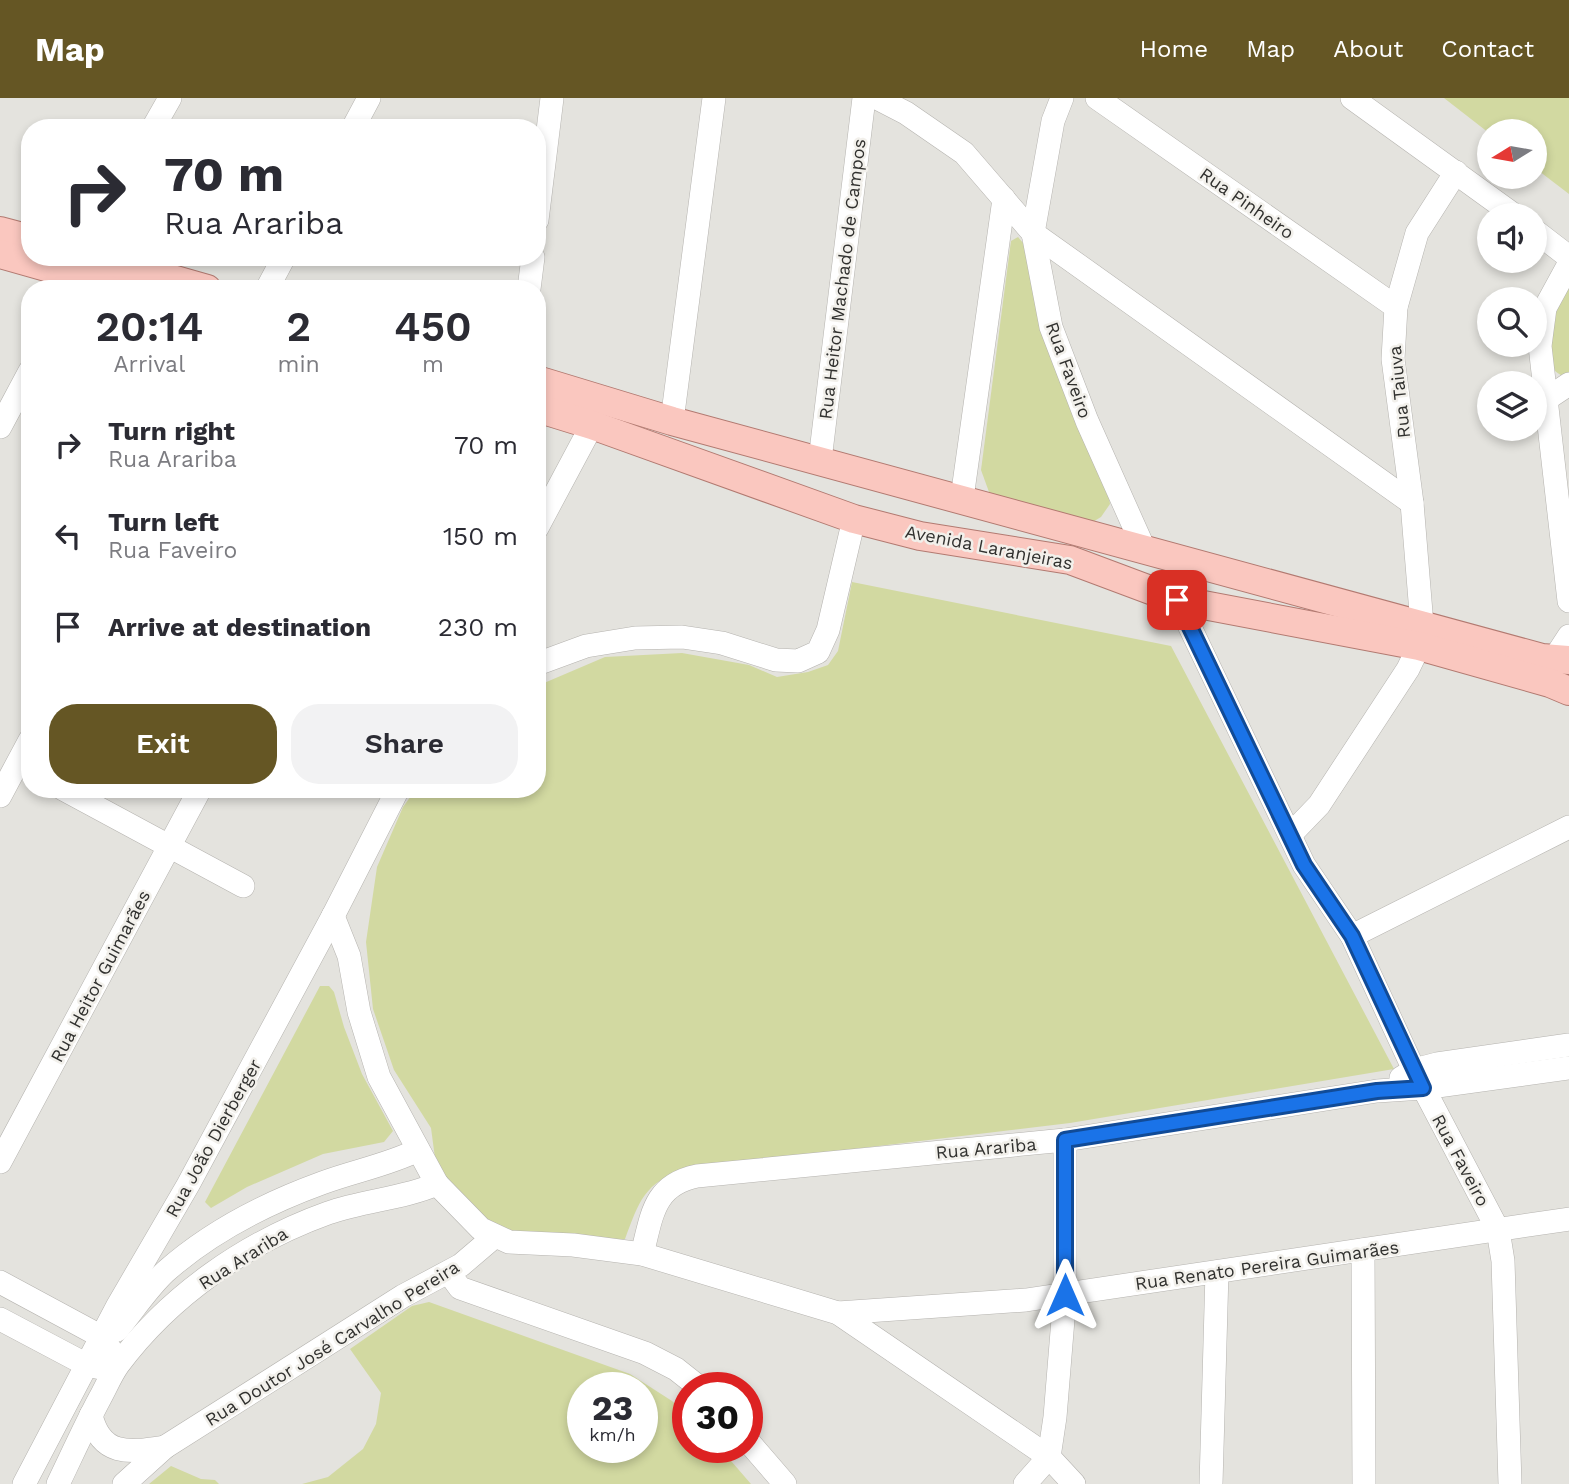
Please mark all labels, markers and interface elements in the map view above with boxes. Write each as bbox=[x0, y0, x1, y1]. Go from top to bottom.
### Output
text: Map bbox=[35, 30, 105, 69]
text: Home bbox=[1140, 35, 1208, 63]
text: Map bbox=[1246, 35, 1295, 63]
text: About bbox=[1333, 35, 1403, 63]
text: Contact bbox=[1441, 35, 1534, 63]
north arrow bbox=[1477, 119, 1547, 189]
map controls bbox=[1477, 119, 1547, 441]
street label: Rua Heitor Machado de Campos bbox=[814, 137, 870, 421]
text: 70 m bbox=[164, 145, 284, 203]
icon: right bbox=[49, 147, 140, 238]
street label: Rua Pinheiro bbox=[1196, 163, 1298, 243]
button: sound bbox=[1477, 203, 1547, 273]
text: Rua Arariba bbox=[164, 204, 343, 242]
button: search bbox=[1477, 287, 1547, 357]
text: 20:14 bbox=[95, 302, 203, 351]
text: 2 bbox=[286, 302, 311, 351]
text: 450 bbox=[394, 302, 472, 351]
street label: Rua Faveiro bbox=[1042, 319, 1096, 421]
street label: Rua Taiuva bbox=[1384, 345, 1414, 439]
text: Arrival bbox=[113, 351, 185, 378]
text: min bbox=[278, 351, 320, 378]
text: m bbox=[422, 351, 444, 378]
button: layers bbox=[1477, 371, 1547, 441]
text: Turn right bbox=[108, 416, 235, 446]
icon: right bbox=[49, 426, 87, 464]
text: 70 m bbox=[454, 430, 518, 460]
text: Rua Arariba bbox=[108, 446, 237, 473]
text: Turn left bbox=[108, 507, 219, 537]
icon: left bbox=[49, 517, 87, 555]
street label: Avenida Laranjeiras bbox=[903, 520, 1075, 574]
text: 150 m bbox=[443, 521, 518, 551]
text: Rua Faveiro bbox=[108, 537, 237, 564]
pin bbox=[1147, 570, 1207, 630]
icon: arrive bbox=[1158, 581, 1196, 619]
icon: arrive bbox=[49, 608, 87, 646]
text: Arrive at destination bbox=[108, 612, 371, 642]
text: 230 m bbox=[438, 612, 518, 642]
button: Exit bbox=[49, 704, 277, 784]
button: Share bbox=[291, 704, 518, 784]
street label: Rua Heitor Guimarães bbox=[46, 886, 154, 1066]
street label: Rua João Dierberger bbox=[161, 1055, 265, 1221]
street label: Rua Faveiro bbox=[1428, 1110, 1494, 1210]
street label: Rua Arariba bbox=[935, 1133, 1037, 1163]
street label: Rua Arariba bbox=[195, 1222, 291, 1294]
street label: Rua Renato Pereira Guimarães bbox=[1134, 1236, 1400, 1294]
street label: Rua Doutor José Carvalho Pereira bbox=[201, 1256, 463, 1430]
position arrow bbox=[1028, 1258, 1102, 1332]
speed limit sign: 30 bbox=[672, 1372, 763, 1463]
text: 23 bbox=[592, 1387, 633, 1429]
text: km/h bbox=[589, 1424, 636, 1445]

